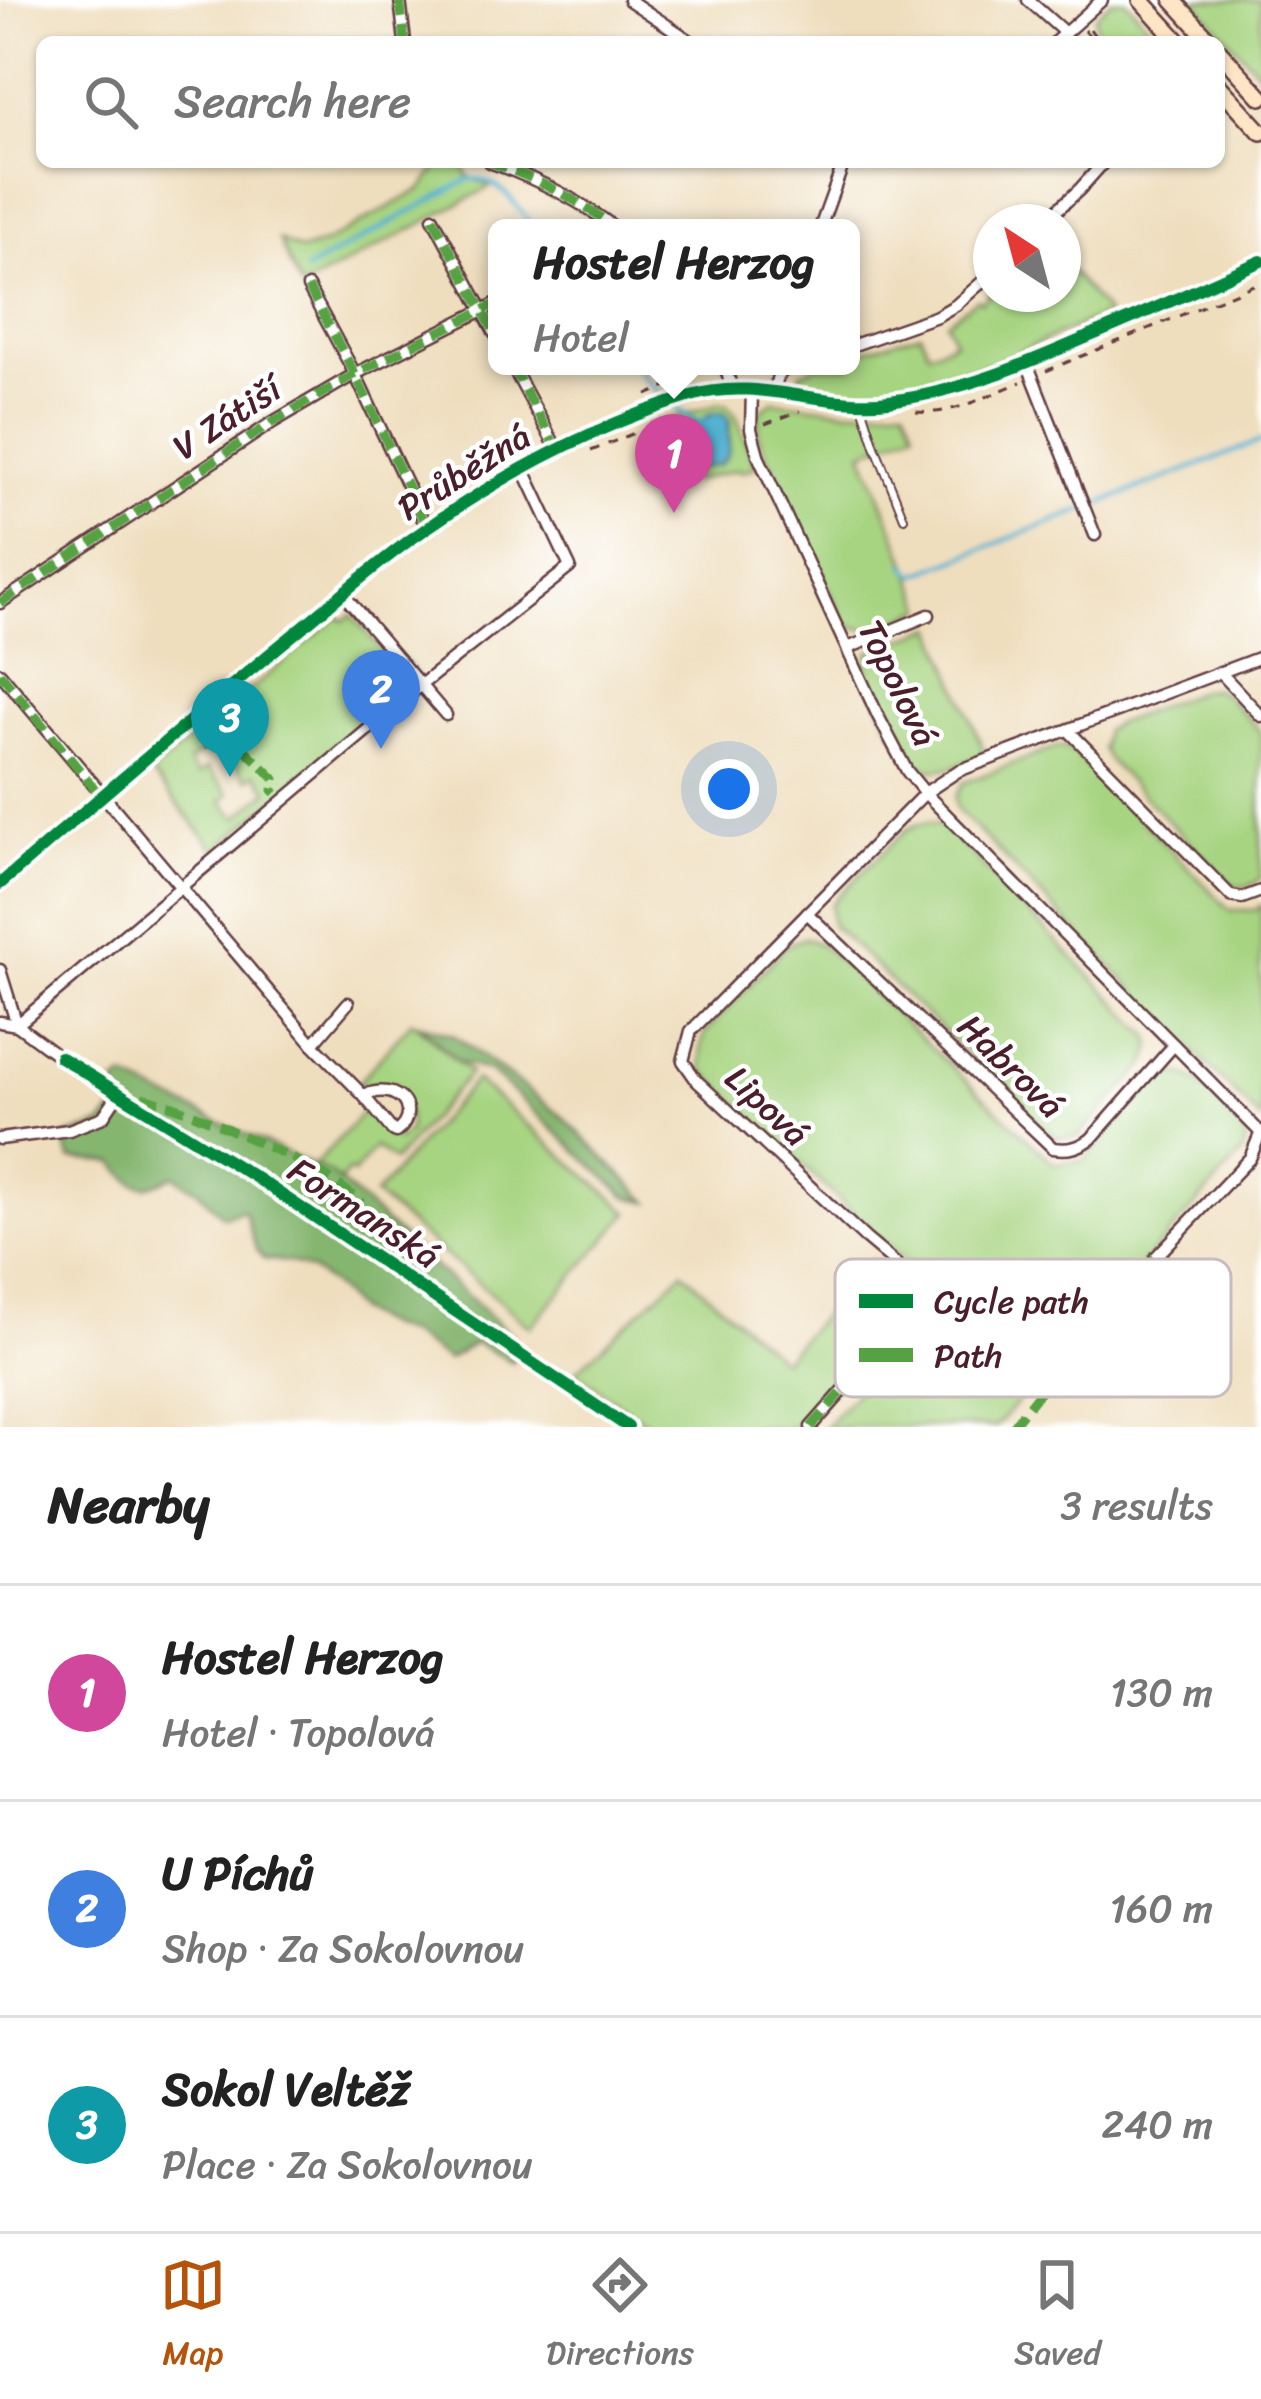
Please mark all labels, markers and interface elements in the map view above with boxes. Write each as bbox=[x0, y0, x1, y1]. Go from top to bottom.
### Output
search box bbox=[36, 36, 1225, 168]
text: Search here bbox=[174, 62, 411, 142]
icon: search bbox=[78, 69, 144, 135]
north arrow bbox=[973, 204, 1081, 312]
popup bbox=[488, 219, 860, 375]
text: Hostel Herzog bbox=[533, 223, 815, 303]
text: Hotel bbox=[533, 303, 629, 372]
street label: V Zátiší bbox=[159, 356, 298, 478]
street label: Průběžná bbox=[384, 406, 544, 538]
pin: 1 bbox=[635, 414, 713, 513]
street label: Topolová bbox=[840, 608, 956, 758]
pin: 2 bbox=[342, 650, 420, 749]
pin: 3 bbox=[191, 678, 269, 777]
your location bbox=[699, 759, 759, 819]
street label: Habrová bbox=[942, 997, 1080, 1135]
street label: Lipová bbox=[709, 1049, 825, 1163]
street label: Formanská bbox=[275, 1139, 453, 1287]
legend bbox=[835, 1259, 1231, 1397]
text: Cycle path bbox=[934, 1273, 1089, 1331]
text: Path bbox=[934, 1327, 1002, 1385]
text: Nearby bbox=[48, 1460, 209, 1550]
text: 3 results bbox=[1060, 1471, 1213, 1540]
text: Hostel Herzog bbox=[162, 1618, 444, 1698]
text: 1 bbox=[79, 1658, 95, 1727]
text: 130 m bbox=[1110, 1658, 1213, 1727]
text: Hotel · Topolová bbox=[162, 1698, 435, 1767]
text: U Píchů bbox=[162, 1834, 313, 1914]
text: 2 bbox=[76, 1874, 98, 1943]
text: 160 m bbox=[1109, 1874, 1213, 1943]
text: Shop · Za Sokolovnou bbox=[162, 1914, 524, 1983]
text: Sokol Veltěž bbox=[162, 2050, 410, 2130]
text: 3 bbox=[76, 2090, 98, 2159]
text: 240 m bbox=[1101, 2090, 1213, 2159]
text: Place · Za Sokolovnou bbox=[162, 2130, 533, 2199]
tab: Map bbox=[160, 2252, 226, 2382]
tab: Directions bbox=[546, 2252, 694, 2382]
tab: Saved bbox=[1014, 2252, 1101, 2382]

